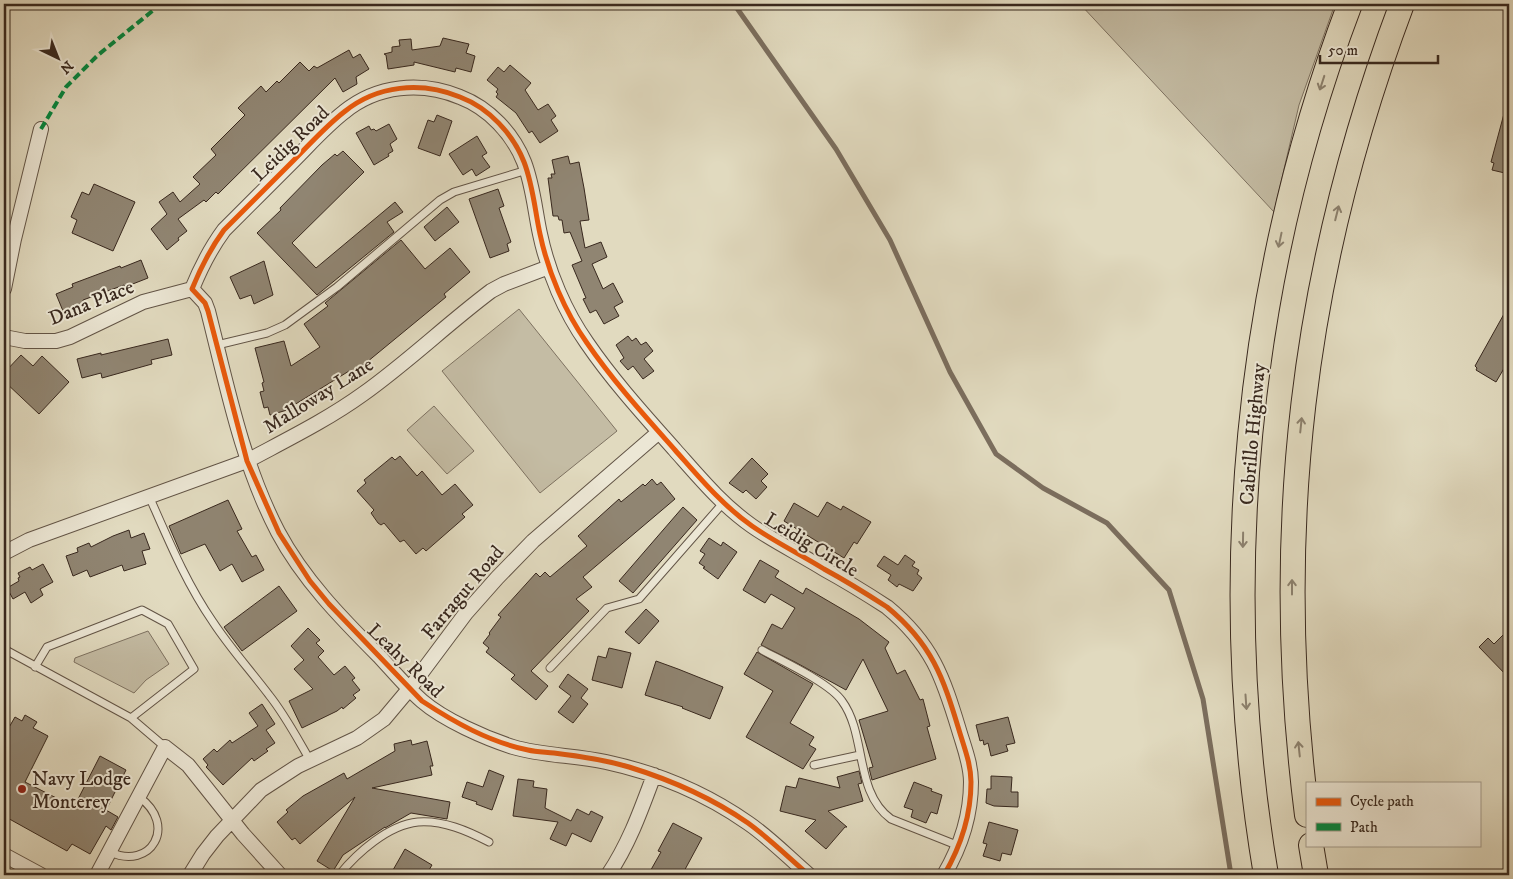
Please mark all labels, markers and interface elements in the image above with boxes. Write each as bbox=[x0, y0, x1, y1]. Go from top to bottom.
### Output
north arrow bbox=[32, 32, 82, 82]
scale bar bbox=[1320, 32, 1438, 64]
text: 50 m bbox=[1328, 41, 1358, 60]
text: N bbox=[55, 56, 77, 78]
one-way arrow bbox=[1317, 75, 1326, 90]
street label: Leidig Road bbox=[247, 101, 335, 187]
one-way arrow bbox=[1332, 206, 1342, 222]
one-way arrow bbox=[1275, 231, 1284, 247]
street label: Dana Place bbox=[45, 275, 138, 332]
street label: Malloway Lane bbox=[259, 353, 378, 440]
street label: Cabrillo Highway bbox=[1235, 362, 1272, 506]
one-way arrow bbox=[1296, 417, 1305, 433]
street label: Leidig Circle bbox=[760, 507, 863, 583]
one-way arrow bbox=[1238, 531, 1248, 547]
street label: Farragut Road bbox=[417, 541, 510, 645]
one-way arrow bbox=[1287, 579, 1297, 596]
street label: Leahy Road bbox=[361, 618, 448, 704]
one-way arrow bbox=[1241, 694, 1250, 710]
one-way arrow bbox=[1295, 742, 1304, 758]
place label: Navy Lodge Monterey bbox=[32, 767, 131, 815]
legend bbox=[1306, 782, 1480, 846]
marker: Navy Lodge Monterey bbox=[16, 783, 28, 795]
text: Cycle path bbox=[1350, 792, 1414, 811]
text: Path bbox=[1350, 818, 1378, 837]

